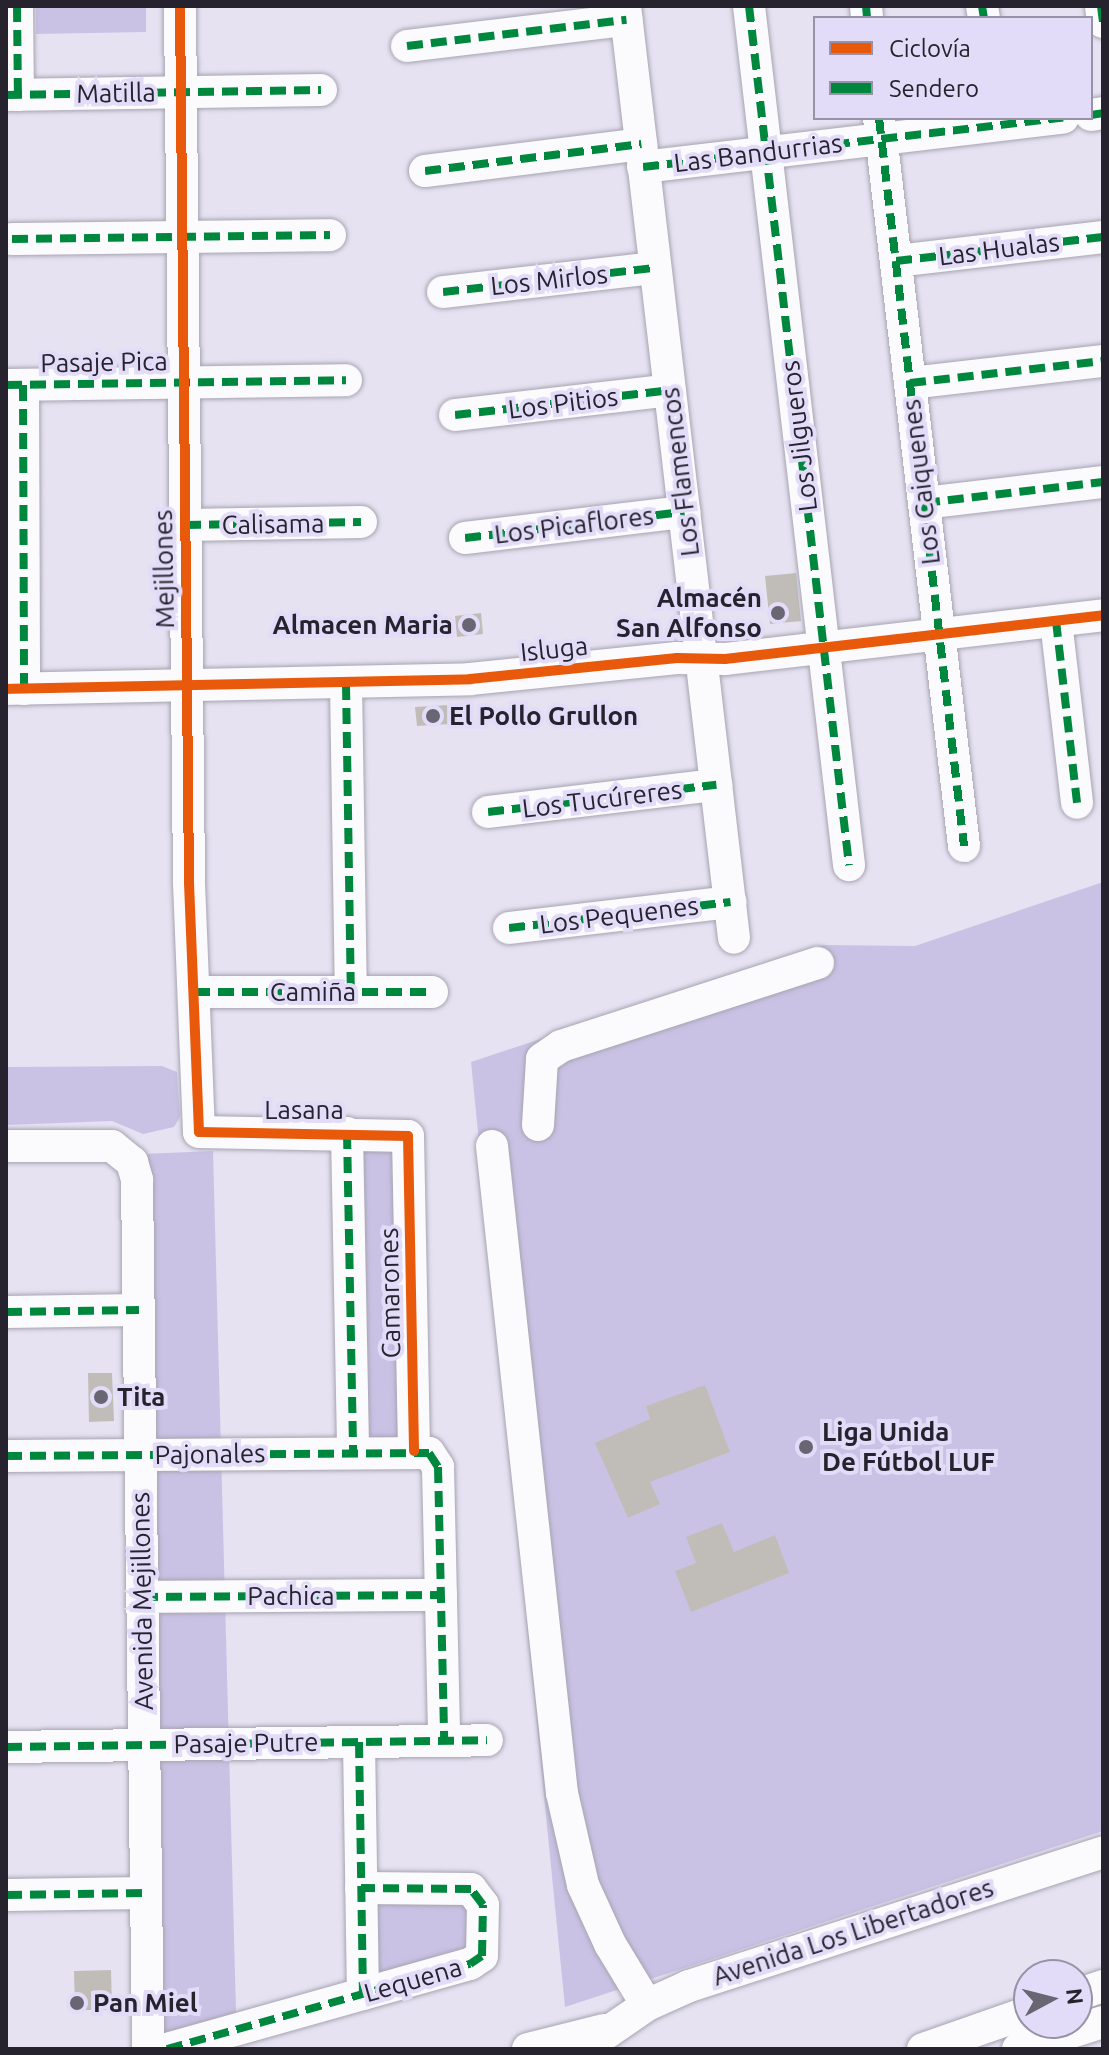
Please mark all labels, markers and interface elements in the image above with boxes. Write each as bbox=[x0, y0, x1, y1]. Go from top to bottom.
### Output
legend bbox=[813, 16, 1093, 120]
text: Ciclovía bbox=[889, 35, 971, 62]
text: Sendero bbox=[889, 75, 979, 102]
street label: Matilla bbox=[76, 77, 156, 109]
street label: Las Bandurrias bbox=[672, 127, 844, 179]
street label: Las Hualas bbox=[937, 226, 1061, 272]
street label: Los Mirlos bbox=[489, 258, 609, 302]
street label: Pasaje Pica bbox=[40, 345, 168, 379]
street label: Los Jilgueros bbox=[774, 359, 824, 513]
street label: Los Pitios bbox=[506, 381, 620, 425]
street label: Los Flamencos bbox=[654, 386, 706, 558]
street label: Los Caiquenes bbox=[895, 398, 947, 566]
street label: Los Picaflores bbox=[493, 500, 655, 550]
street label: Calisama bbox=[221, 508, 325, 540]
street label: Mejillones bbox=[147, 509, 181, 629]
place label: Almacén San Alfonso bbox=[616, 582, 762, 644]
marker: Almacén San Alfonso bbox=[769, 604, 787, 622]
place label: Almacen Maria bbox=[272, 609, 453, 641]
marker: Almacen Maria bbox=[460, 616, 478, 634]
street label: Isluga bbox=[519, 630, 589, 668]
place label: El Pollo Grullon bbox=[449, 700, 638, 732]
marker: El Pollo Grullon bbox=[424, 707, 442, 725]
street label: Los Tucúreres bbox=[520, 774, 684, 824]
street label: Los Pequenes bbox=[538, 890, 700, 940]
street label: Camiña bbox=[270, 976, 356, 1008]
street label: Lasana bbox=[264, 1094, 344, 1126]
street label: Camarones bbox=[373, 1227, 407, 1359]
place label: Tita bbox=[117, 1381, 165, 1413]
marker: Tita bbox=[92, 1388, 110, 1406]
place label: Liga Unida De Fútbol LUF bbox=[822, 1416, 995, 1478]
street label: Pajonales bbox=[154, 1437, 266, 1471]
marker: Liga Unida De Fútbol LUF bbox=[797, 1438, 815, 1456]
street label: Avenida Mejillones bbox=[124, 1492, 160, 1710]
street label: Pachica bbox=[247, 1580, 335, 1612]
street label: Pasaje Putre bbox=[173, 1726, 319, 1760]
street label: Avenida Los Libertadores bbox=[709, 1872, 997, 1992]
street label: Lequena bbox=[361, 1951, 465, 2009]
north arrow bbox=[1013, 1959, 1093, 2039]
place label: Pan Miel bbox=[93, 1987, 198, 2019]
text: N bbox=[1062, 1987, 1089, 2006]
marker: Pan Miel bbox=[68, 1994, 86, 2012]

